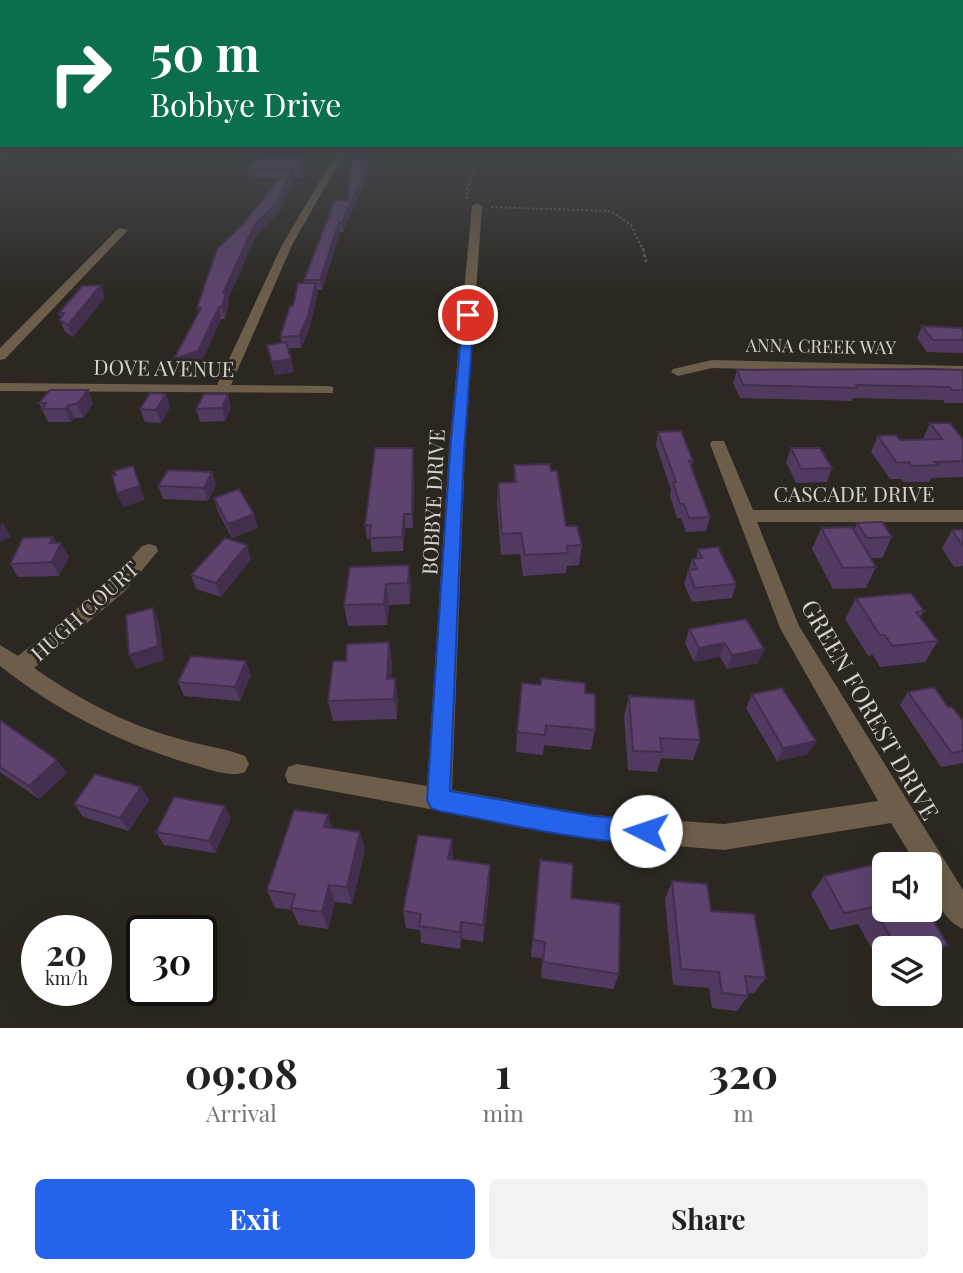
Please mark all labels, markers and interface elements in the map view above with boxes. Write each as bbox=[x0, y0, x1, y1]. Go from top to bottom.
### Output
text: 50 m bbox=[150, 19, 260, 84]
icon: right bbox=[35, 28, 126, 119]
text: Bobbye Drive bbox=[150, 82, 342, 125]
pin bbox=[438, 285, 498, 345]
icon: arrive bbox=[449, 296, 487, 334]
street label: ANNA CREEK WAY bbox=[745, 333, 897, 359]
street label: DOVE AVENUE bbox=[93, 352, 235, 382]
street label: BOBBYE DRIVE bbox=[414, 428, 450, 576]
street label: CASCADE DRIVE bbox=[773, 479, 935, 507]
street label: HUGH COURT bbox=[24, 554, 144, 666]
street label: GREEN FOREST DRIVE bbox=[795, 593, 947, 825]
position arrow bbox=[609, 794, 683, 868]
map controls bbox=[872, 852, 942, 1006]
button: sound bbox=[872, 852, 942, 922]
speed limit sign: 30 bbox=[126, 915, 217, 1006]
text: 20 bbox=[46, 928, 87, 975]
button: layers bbox=[872, 936, 942, 1006]
text: km/h bbox=[45, 966, 88, 990]
text: 09:08 bbox=[185, 1044, 298, 1100]
text: 1 bbox=[495, 1044, 511, 1100]
text: 320 bbox=[709, 1044, 778, 1100]
text: Arrival bbox=[206, 1097, 277, 1128]
text: min bbox=[483, 1097, 524, 1128]
text: m bbox=[733, 1097, 754, 1128]
button: Exit bbox=[35, 1179, 475, 1259]
button: Share bbox=[489, 1179, 928, 1259]

